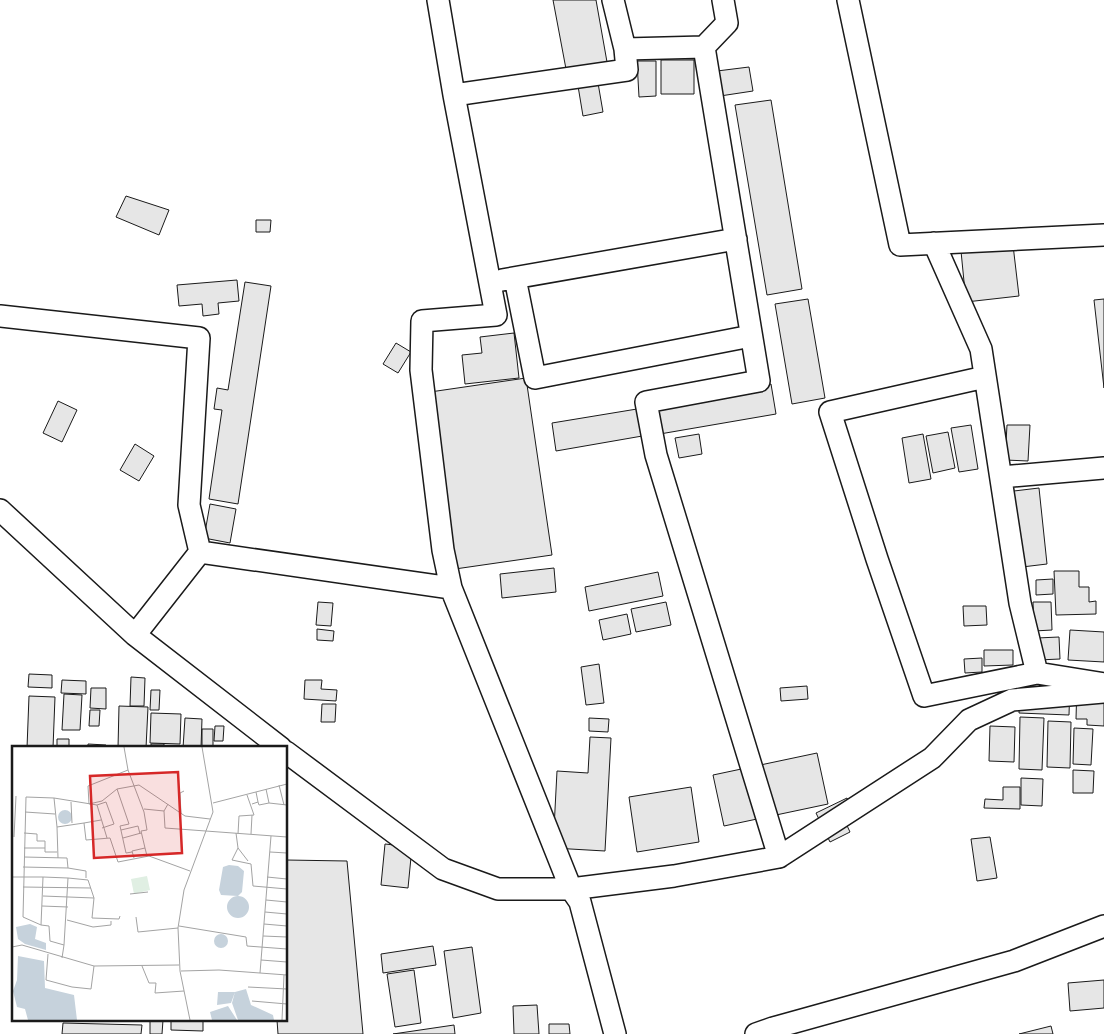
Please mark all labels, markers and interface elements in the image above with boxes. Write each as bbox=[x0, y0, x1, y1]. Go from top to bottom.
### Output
inset map bbox=[12, 746, 288, 1022]

